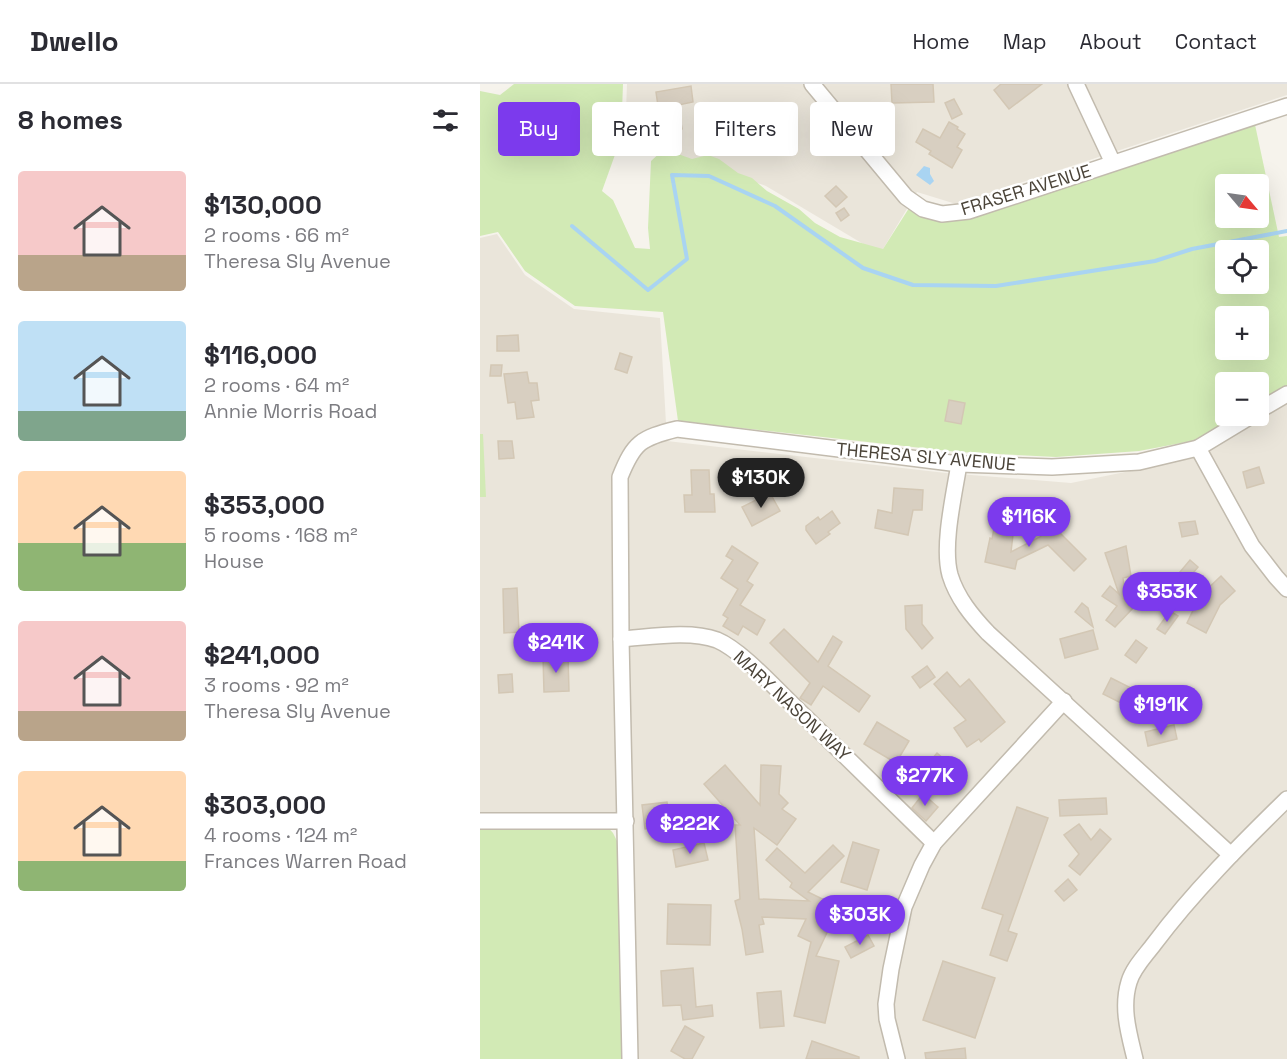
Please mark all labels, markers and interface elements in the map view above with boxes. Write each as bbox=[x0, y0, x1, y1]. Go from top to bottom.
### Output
text: Dwello bbox=[30, 23, 119, 59]
text: Home bbox=[912, 28, 970, 55]
text: Map bbox=[1003, 28, 1047, 55]
text: About bbox=[1080, 28, 1142, 55]
text: Contact bbox=[1175, 28, 1257, 55]
chip: Buy bbox=[498, 102, 580, 156]
chip: Rent bbox=[592, 102, 682, 156]
chip: Filters bbox=[694, 102, 798, 156]
chip: New bbox=[810, 102, 895, 156]
text: 8 homes bbox=[18, 103, 123, 137]
icon: filters bbox=[429, 104, 462, 137]
street label: FRASER AVENUE bbox=[958, 159, 1094, 220]
north arrow bbox=[1215, 174, 1269, 228]
map controls bbox=[1215, 174, 1269, 426]
text: $130,000 bbox=[204, 188, 322, 222]
icon: home bbox=[66, 195, 138, 267]
text: 2 rooms · 66 m² bbox=[204, 222, 349, 248]
button: locate bbox=[1215, 240, 1269, 294]
text: Theresa Sly Avenue bbox=[204, 248, 391, 274]
button: + bbox=[1215, 306, 1269, 360]
text: $116,000 bbox=[204, 338, 317, 372]
icon: home bbox=[66, 345, 138, 417]
text: 2 rooms · 64 m² bbox=[204, 372, 349, 398]
button: − bbox=[1215, 372, 1269, 426]
text: Annie Morris Road bbox=[204, 398, 377, 424]
street label: THERESA SLY AVENUE bbox=[835, 437, 1017, 476]
pin: $130K bbox=[719, 458, 803, 509]
text: $130K bbox=[732, 464, 790, 490]
text: $353,000 bbox=[204, 488, 325, 522]
icon: home bbox=[66, 495, 138, 567]
pin: $116K bbox=[987, 497, 1071, 548]
text: $116K bbox=[1001, 503, 1057, 529]
text: 5 rooms · 168 m² bbox=[204, 522, 358, 548]
text: House bbox=[204, 548, 264, 574]
pin: $353K bbox=[1125, 572, 1209, 623]
text: $353K bbox=[1137, 578, 1197, 604]
pin: $241K bbox=[514, 623, 598, 674]
text: $241K bbox=[527, 629, 585, 655]
text: $241,000 bbox=[204, 638, 320, 672]
icon: home bbox=[66, 645, 138, 717]
street label: MARY NASON WAY bbox=[729, 645, 856, 766]
text: 3 rooms · 92 m² bbox=[204, 672, 349, 698]
pin: $191K bbox=[1119, 685, 1203, 736]
text: $191K bbox=[1133, 691, 1189, 717]
text: Theresa Sly Avenue bbox=[204, 698, 391, 724]
pin: $277K bbox=[883, 756, 967, 807]
text: $277K bbox=[896, 762, 954, 788]
text: $303,000 bbox=[204, 788, 326, 822]
icon: home bbox=[66, 795, 138, 867]
pin: $222K bbox=[648, 804, 732, 855]
text: $222K bbox=[660, 810, 720, 836]
text: 4 rooms · 124 m² bbox=[204, 822, 357, 848]
text: Frances Warren Road bbox=[204, 848, 407, 874]
pin: $303K bbox=[818, 895, 902, 946]
text: $303K bbox=[829, 901, 891, 927]

